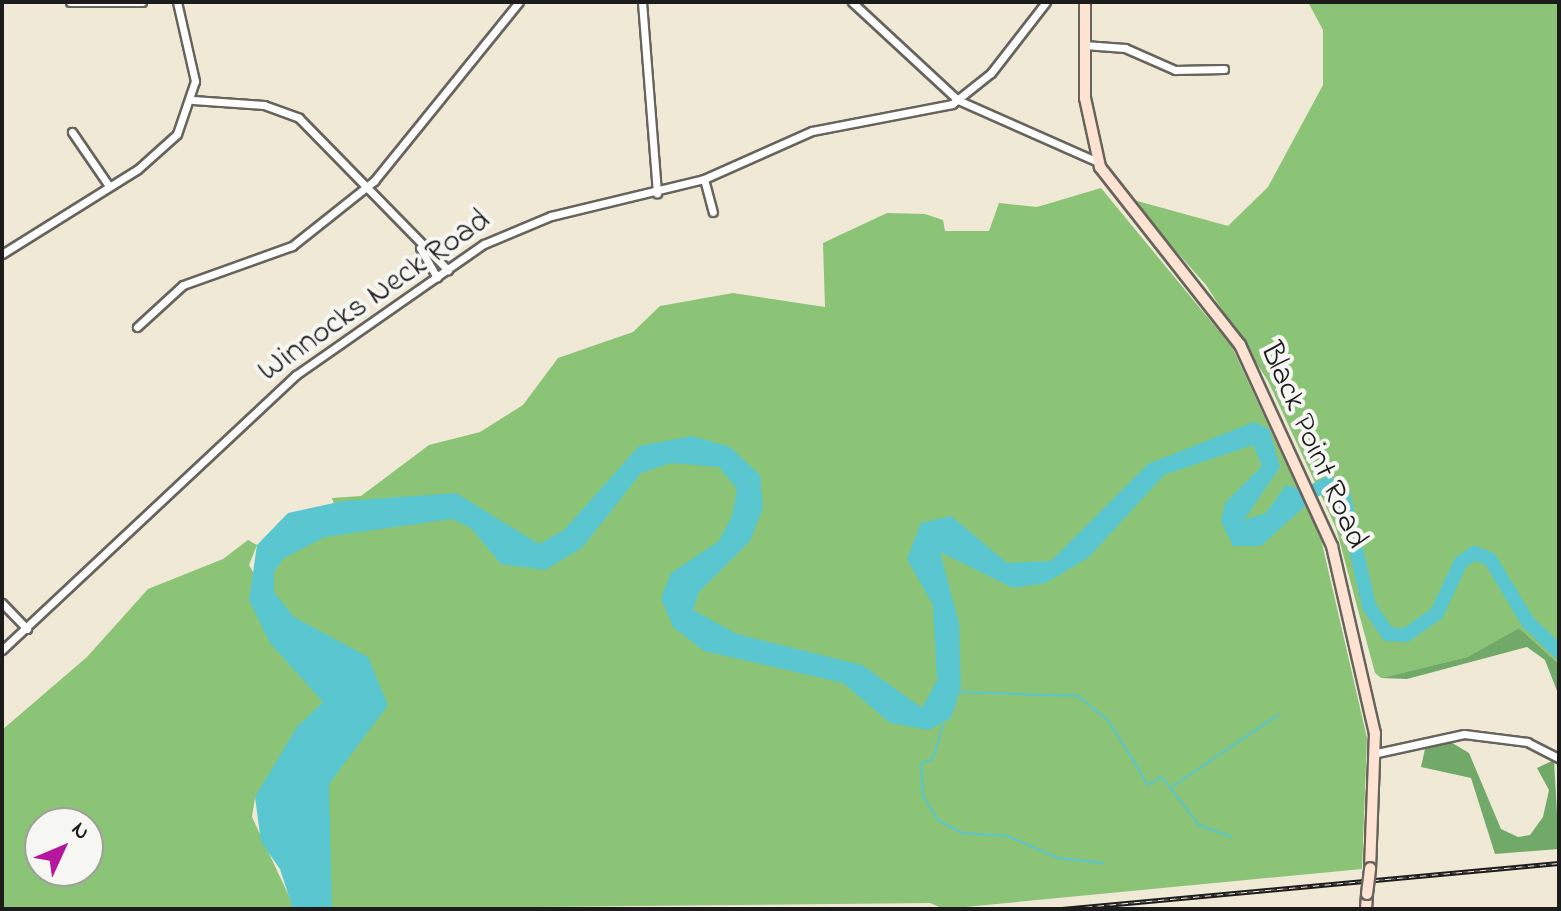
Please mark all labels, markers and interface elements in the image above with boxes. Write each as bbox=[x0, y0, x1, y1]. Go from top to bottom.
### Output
street label: Winnocks Neck Road bbox=[252, 203, 498, 391]
street label: Black Point Road bbox=[1249, 337, 1375, 555]
north arrow bbox=[24, 807, 104, 887]
text: N bbox=[63, 815, 96, 848]

